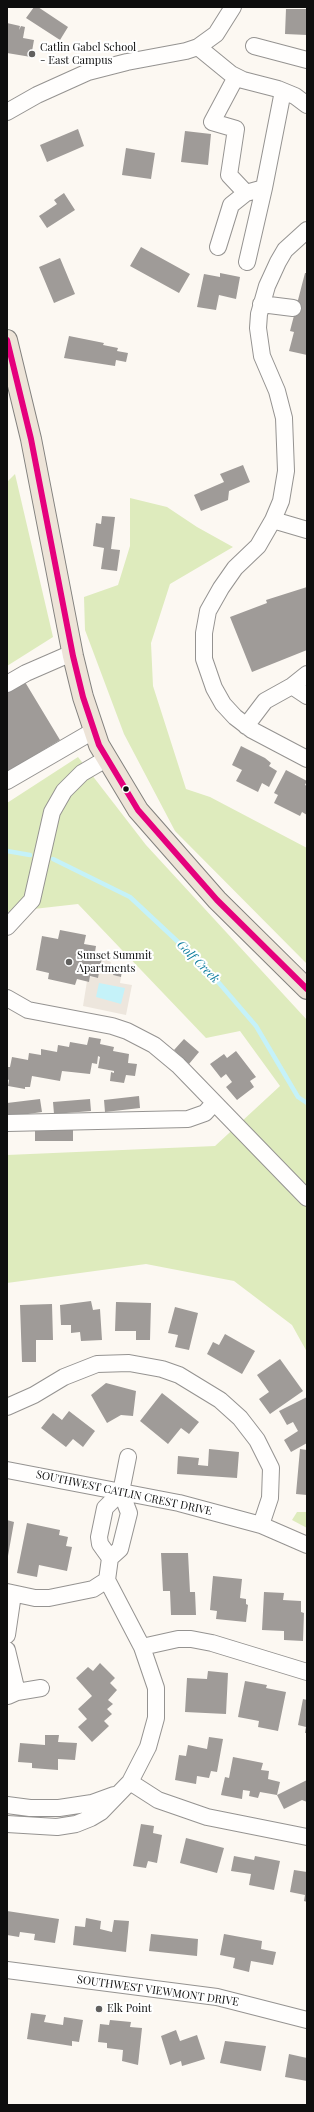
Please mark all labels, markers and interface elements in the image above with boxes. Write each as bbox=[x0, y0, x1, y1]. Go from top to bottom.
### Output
place label: Catlin Gabel School - East Campus bbox=[40, 41, 136, 67]
marker: Catlin Gabel School - East Campus bbox=[27, 49, 37, 59]
unlabelled marker bbox=[121, 784, 131, 794]
water label: Golf Creek bbox=[174, 938, 222, 986]
place label: Sunset Summit Apartments bbox=[77, 949, 152, 975]
marker: Sunset Summit Apartments bbox=[64, 957, 74, 967]
street label: SOUTHWEST CATLIN CREST DRIVE bbox=[35, 1468, 213, 1518]
street label: SOUTHWEST VIEWMONT DRIVE bbox=[76, 1973, 240, 2009]
place label: Elk Point bbox=[107, 2002, 152, 2016]
marker: Elk Point bbox=[94, 2004, 104, 2014]

